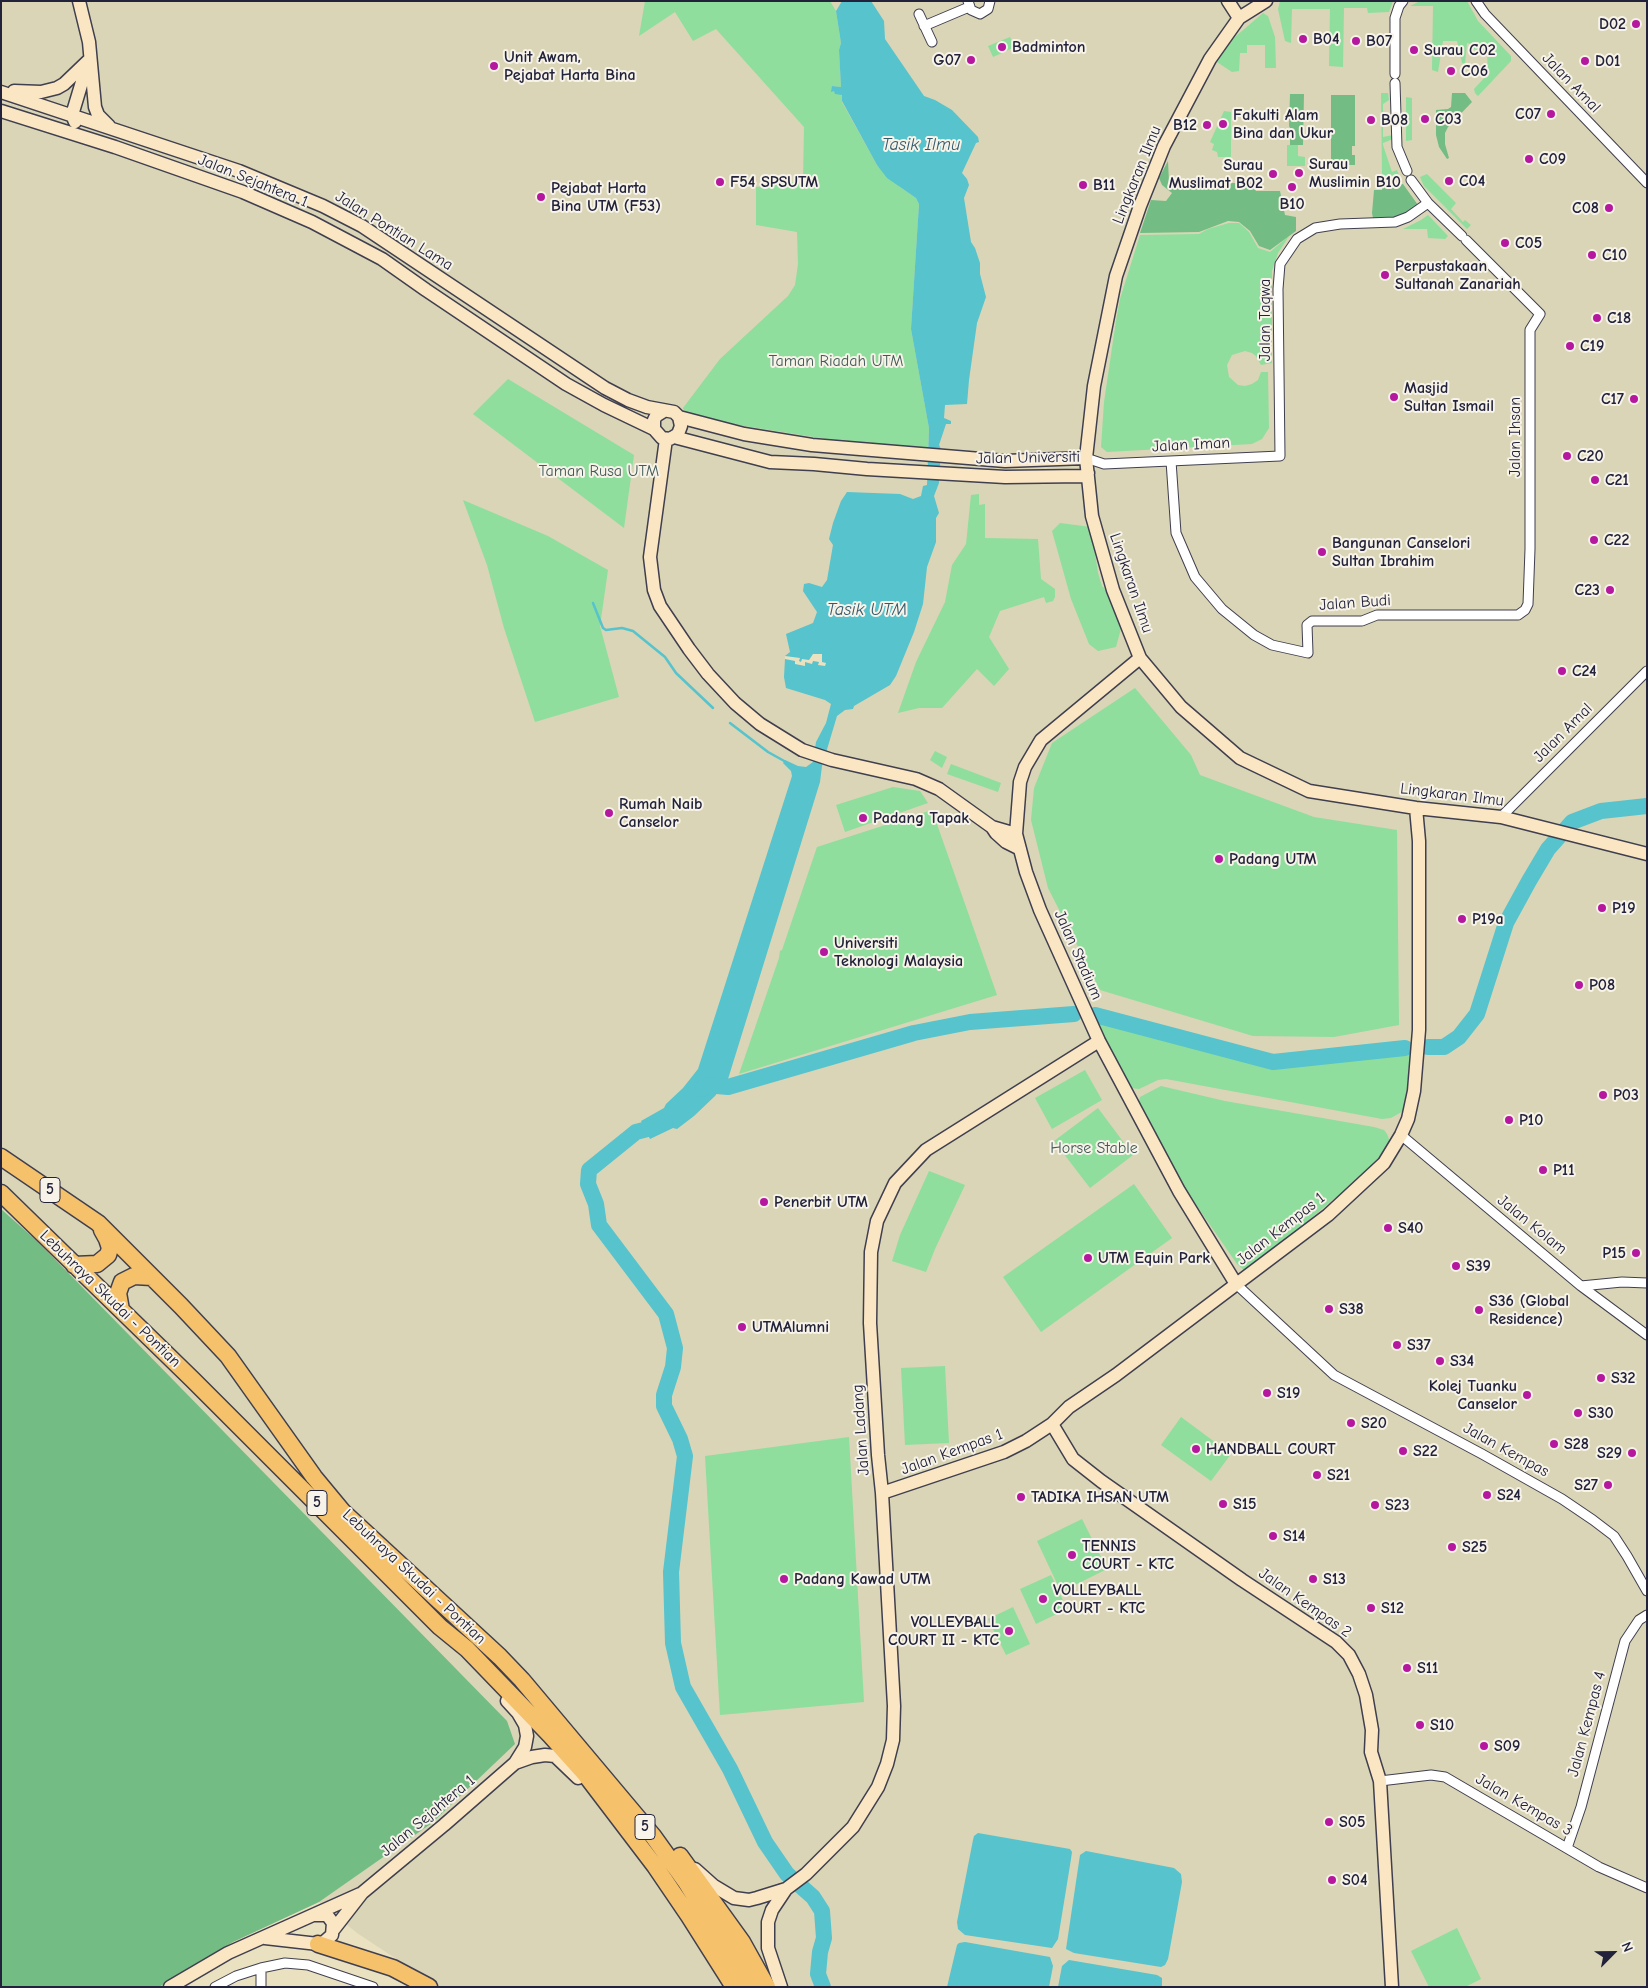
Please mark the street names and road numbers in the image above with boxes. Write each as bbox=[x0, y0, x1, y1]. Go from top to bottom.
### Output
street label: Jalan Amal bbox=[1538, 49, 1604, 117]
street label: Lingkaran Ilmu bbox=[1109, 123, 1165, 227]
street label: Jalan Sejahtera 1 bbox=[195, 150, 311, 212]
street label: Jalan Pontian Lama bbox=[332, 187, 456, 275]
street label: Jalan Taqwa bbox=[1255, 279, 1275, 361]
street label: Jalan Ihsan bbox=[1505, 397, 1525, 477]
street label: Jalan Iman bbox=[1151, 433, 1231, 457]
street label: Jalan Universiti bbox=[976, 447, 1080, 469]
street label: Lingkaran Ilmu bbox=[1105, 531, 1157, 635]
street label: Jalan Budi bbox=[1319, 591, 1391, 615]
street label: Jalan Amal bbox=[1529, 699, 1597, 767]
street label: Lingkaran Ilmu bbox=[1399, 779, 1505, 811]
street label: Jalan Stadium bbox=[1050, 907, 1106, 1003]
road number: 5 bbox=[40, 1178, 60, 1202]
street label: Jalan Kempas 1 bbox=[1233, 1189, 1329, 1269]
street label: Jalan Kolam bbox=[1493, 1191, 1571, 1259]
street label: Lebuhraya Skudai - Pontian bbox=[35, 1226, 185, 1372]
street label: Jalan Ladang bbox=[848, 1384, 874, 1476]
street label: Jalan Kempas bbox=[1460, 1419, 1552, 1481]
street label: Jalan Kempas 1 bbox=[899, 1425, 1005, 1479]
road number: 5 bbox=[307, 1490, 327, 1516]
street label: Lebuhraya Skudai - Pontian bbox=[338, 1506, 490, 1648]
street label: Jalan Kempas 2 bbox=[1255, 1564, 1355, 1642]
street label: Jalan Kempas 4 bbox=[1564, 1669, 1610, 1779]
street label: Jalan Kempas 3 bbox=[1472, 1770, 1576, 1840]
street label: Jalan Sejahtera 1 bbox=[377, 1771, 479, 1861]
road number: 5 bbox=[635, 1814, 655, 1840]

